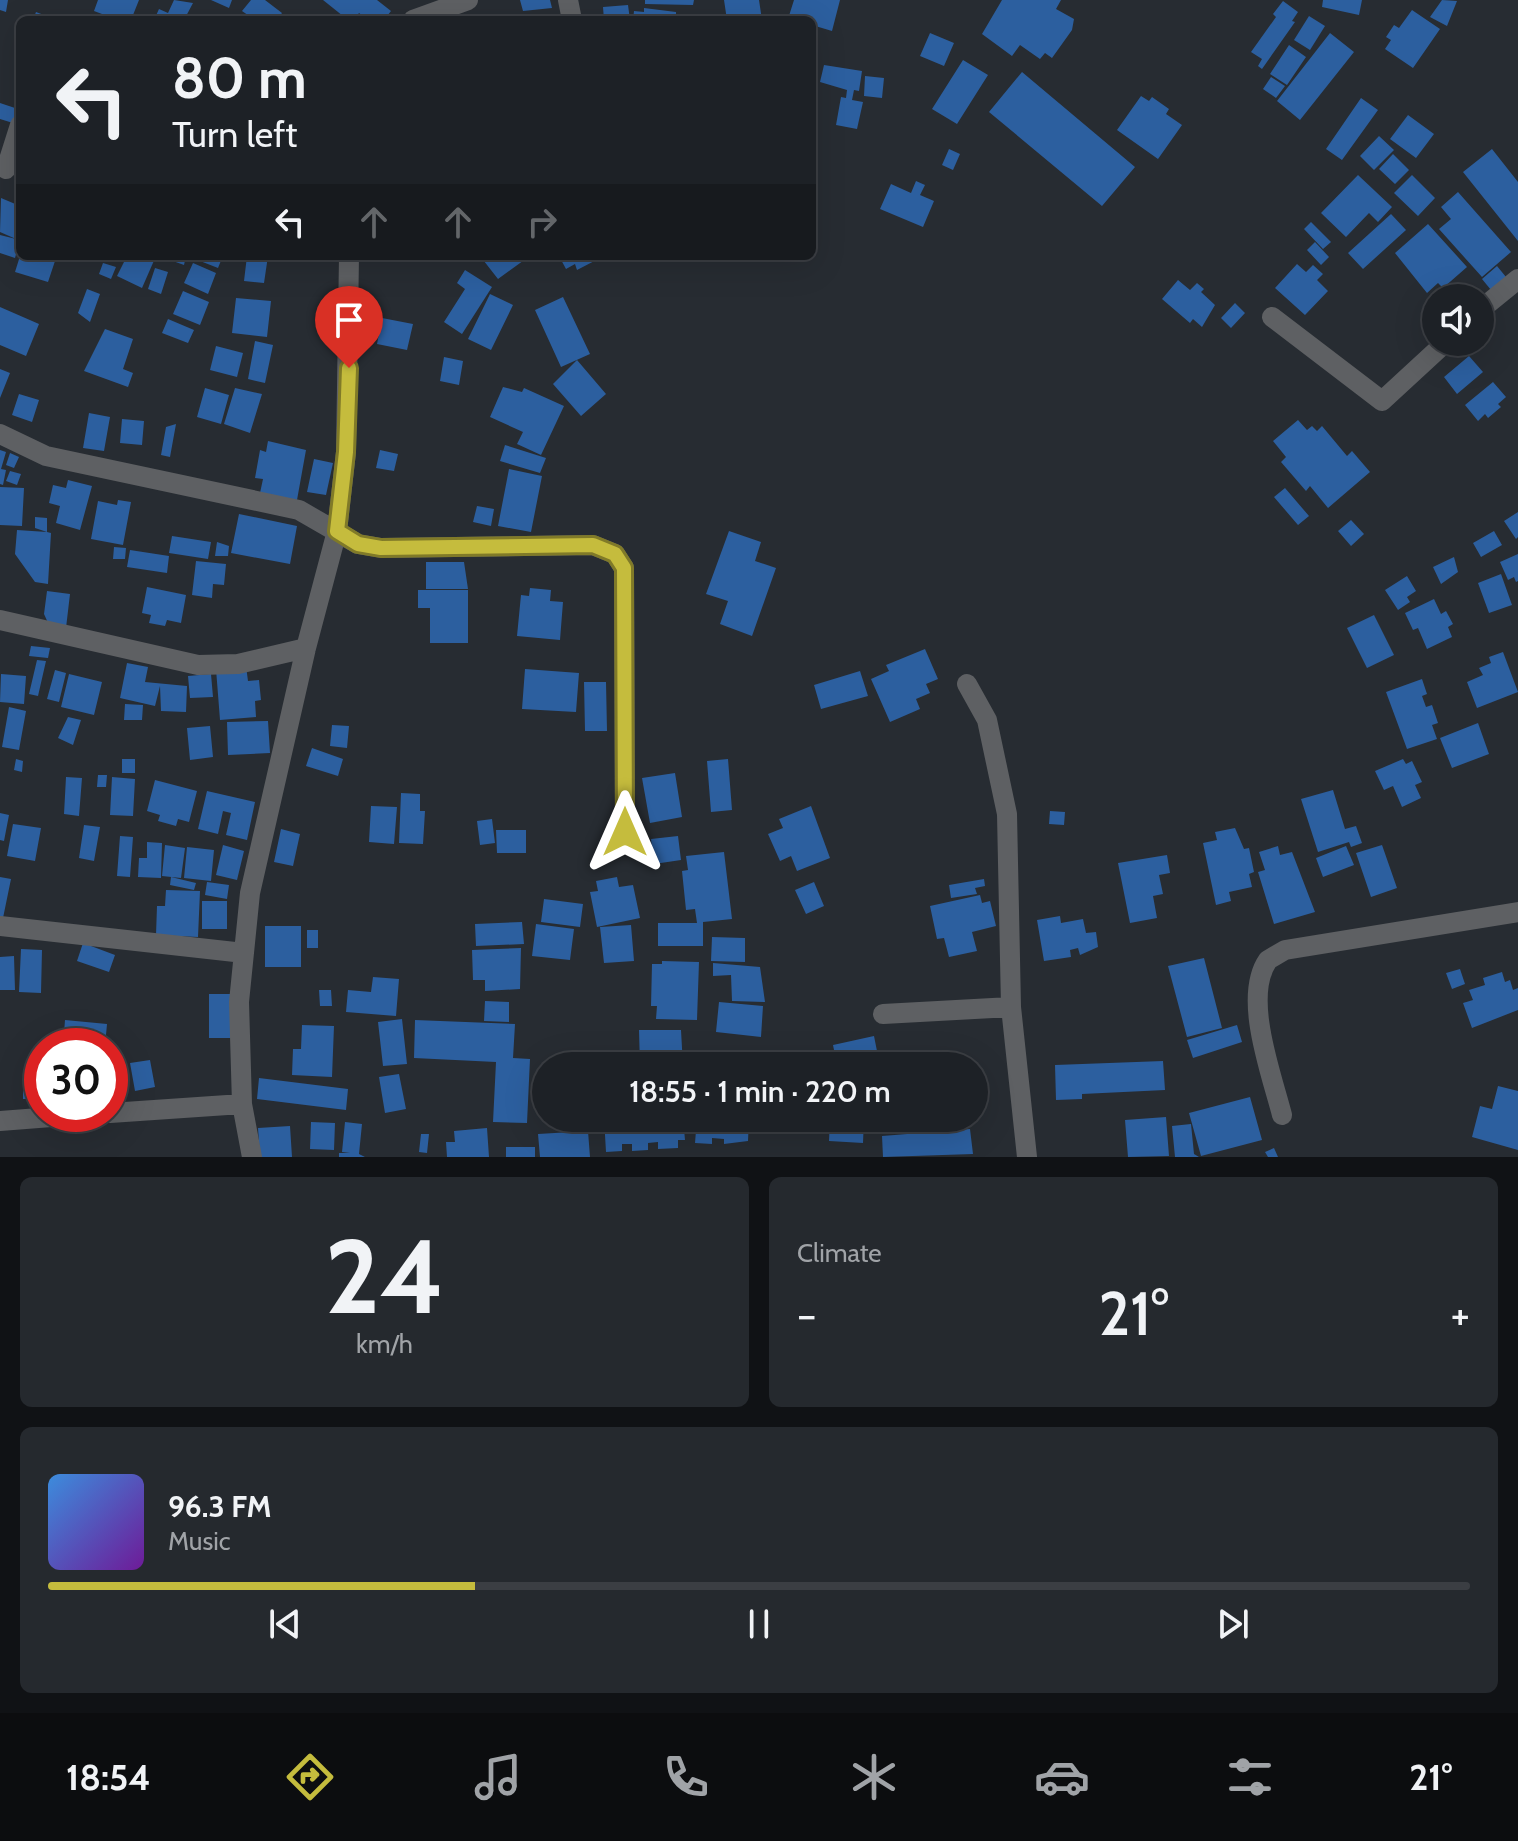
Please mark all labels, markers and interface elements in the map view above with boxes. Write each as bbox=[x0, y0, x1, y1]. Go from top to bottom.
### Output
text: 80 m bbox=[172, 44, 307, 112]
icon: left bbox=[40, 48, 144, 152]
text: Turn left bbox=[172, 112, 297, 156]
icon: left bbox=[268, 200, 312, 244]
icon: ahead bbox=[352, 200, 396, 244]
icon: ahead bbox=[436, 200, 480, 244]
icon: right bbox=[520, 200, 564, 244]
map controls bbox=[1422, 284, 1494, 356]
button: sound bbox=[1422, 284, 1494, 356]
pin bbox=[315, 286, 383, 368]
icon: arrive bbox=[327, 298, 371, 342]
position arrow bbox=[583, 790, 667, 874]
speed limit sign: 30 bbox=[24, 1028, 128, 1132]
text: 18:55 · 1 min · 220 m bbox=[629, 1073, 891, 1110]
text: 24 bbox=[325, 1213, 444, 1339]
text: Climate bbox=[797, 1237, 882, 1269]
text: 21° bbox=[1098, 1277, 1169, 1350]
text: − bbox=[797, 1288, 816, 1341]
text: + bbox=[1451, 1288, 1470, 1341]
text: km/h bbox=[356, 1328, 413, 1360]
text: 96.3 FM bbox=[168, 1488, 272, 1525]
text: Music bbox=[168, 1525, 231, 1557]
icon: previous bbox=[263, 1602, 307, 1646]
icon: pause bbox=[737, 1602, 781, 1646]
icon: next bbox=[1211, 1602, 1255, 1646]
icon: directions bbox=[282, 1749, 338, 1805]
icon: music bbox=[470, 1749, 526, 1805]
icon: phone bbox=[658, 1749, 714, 1805]
icon: climate bbox=[846, 1749, 902, 1805]
icon: car bbox=[1034, 1749, 1090, 1805]
icon: filters bbox=[1222, 1749, 1278, 1805]
text: 18:54 bbox=[66, 1755, 151, 1799]
text: 21° bbox=[1409, 1755, 1452, 1799]

